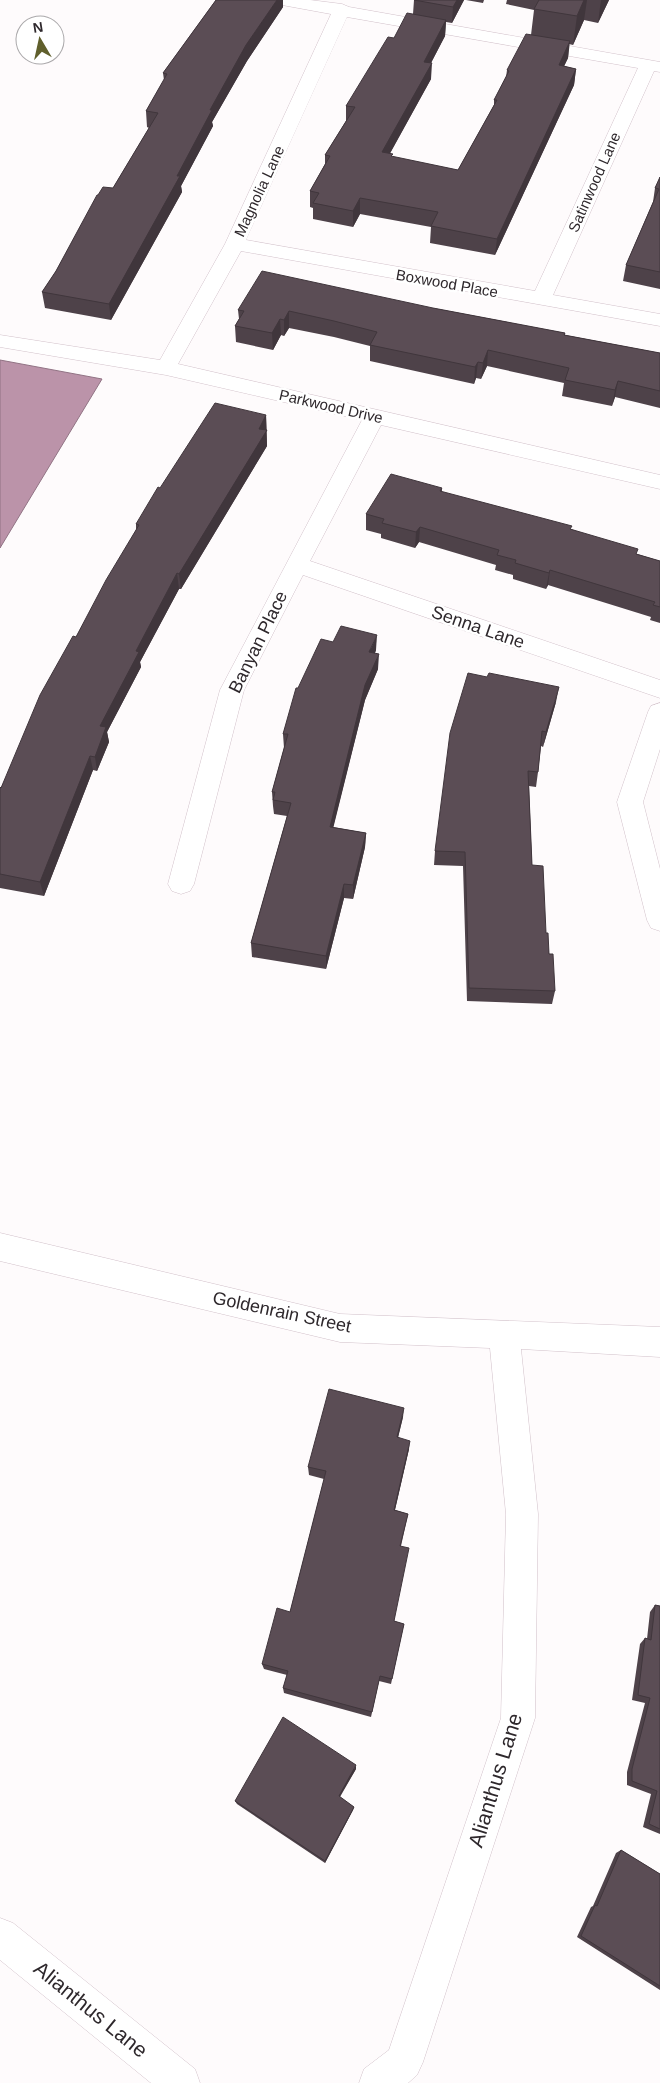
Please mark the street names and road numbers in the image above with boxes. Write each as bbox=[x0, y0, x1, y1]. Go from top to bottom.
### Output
street label: Satinwood Lane bbox=[564, 129, 624, 235]
street label: Magnolia Lane bbox=[230, 143, 288, 239]
street label: Boxwood Place bbox=[395, 266, 499, 300]
street label: Parkwood Drive bbox=[278, 386, 384, 426]
street label: Banyan Place bbox=[225, 588, 291, 696]
street label: Senna Lane bbox=[429, 602, 527, 652]
street label: Goldenrain Street bbox=[211, 1288, 353, 1336]
street label: Alianthus Lane bbox=[464, 1710, 526, 1850]
street label: Alianthus Lane bbox=[30, 1956, 152, 2062]

